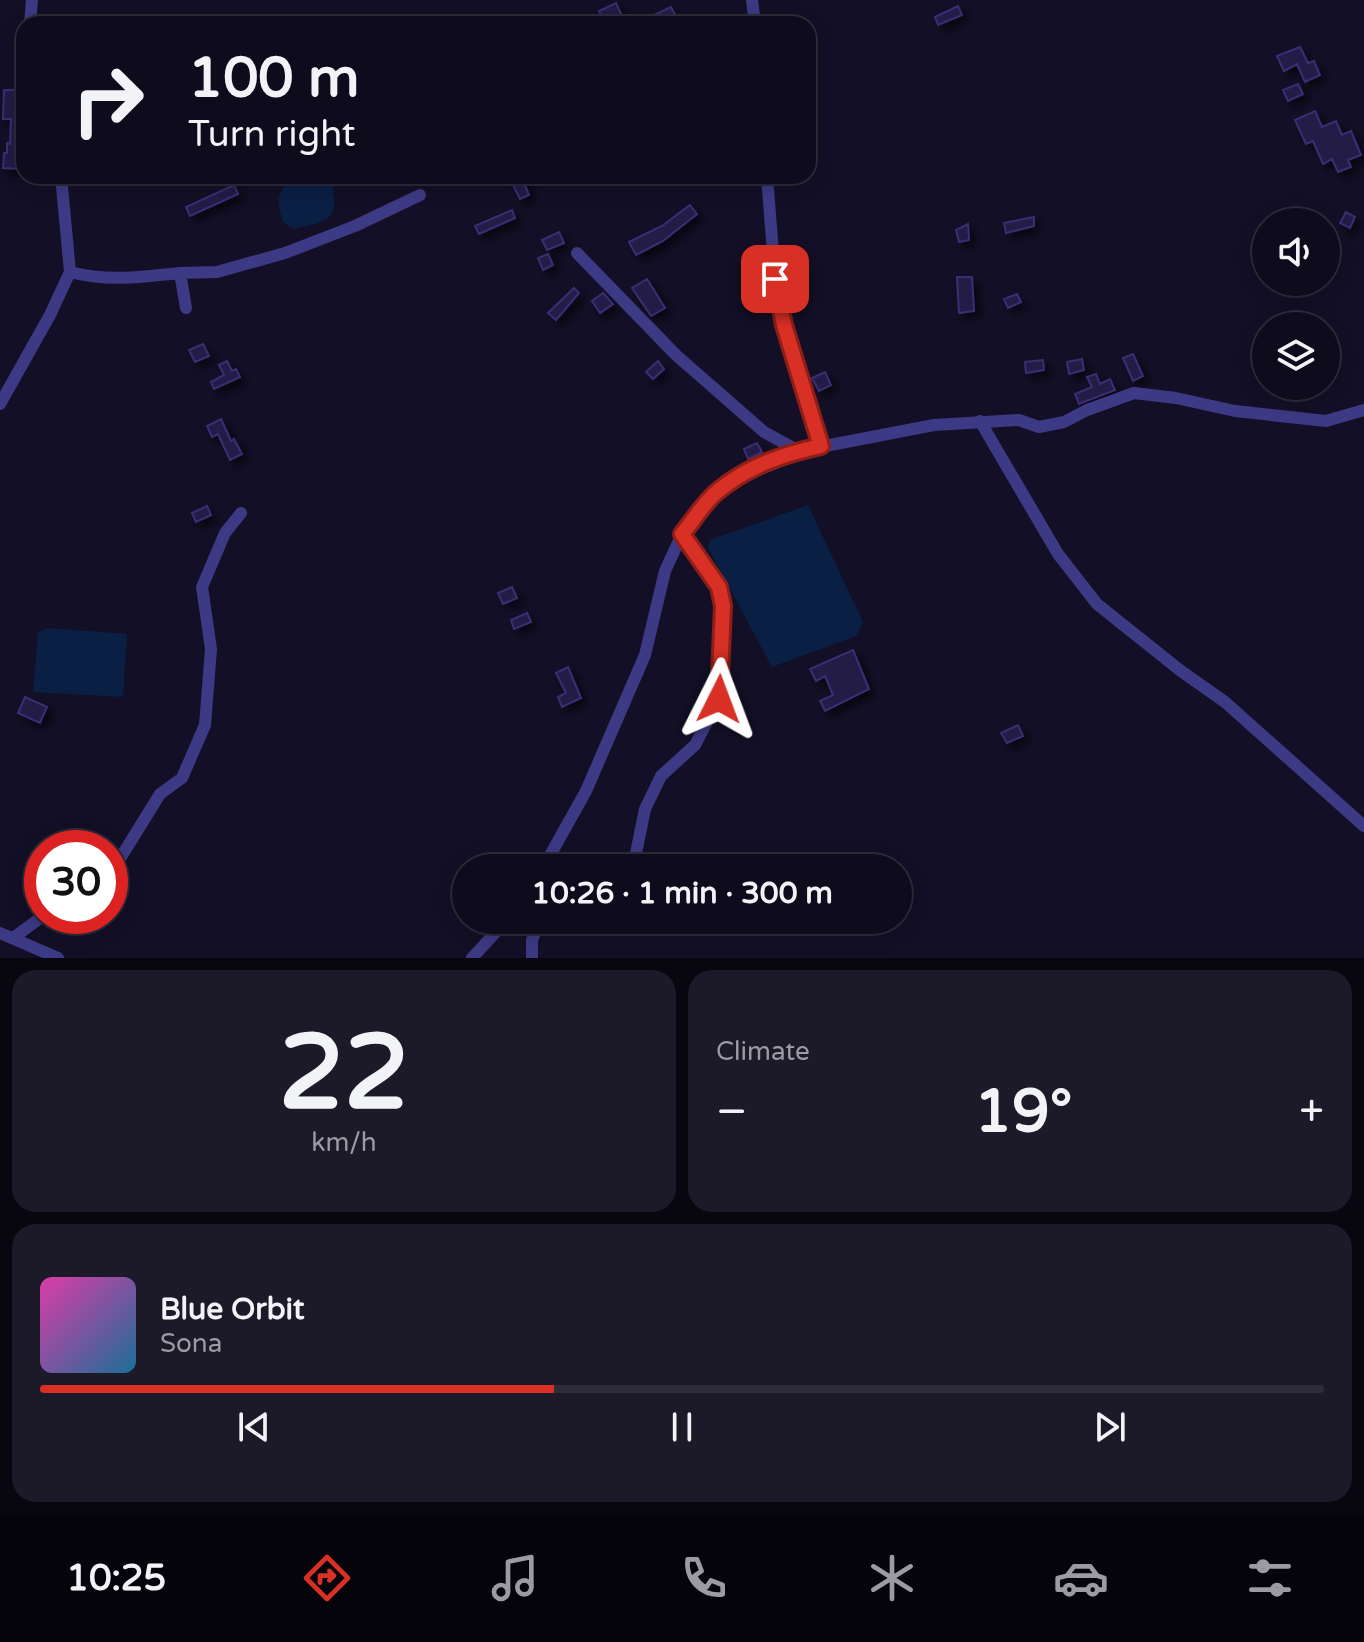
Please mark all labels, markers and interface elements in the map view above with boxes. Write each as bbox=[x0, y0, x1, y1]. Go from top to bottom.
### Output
text: 100 m bbox=[188, 45, 359, 112]
icon: right bbox=[56, 48, 160, 152]
text: Turn right bbox=[188, 113, 355, 156]
map controls bbox=[1252, 208, 1340, 400]
button: sound bbox=[1252, 208, 1340, 296]
pin bbox=[741, 245, 809, 313]
icon: arrive bbox=[753, 257, 797, 301]
button: layers bbox=[1252, 312, 1340, 400]
position arrow bbox=[677, 657, 761, 741]
speed limit sign: 30 bbox=[24, 830, 128, 934]
text: 10:26 · 1 min · 300 m bbox=[531, 875, 833, 912]
text: 22 bbox=[279, 1012, 409, 1137]
text: Climate bbox=[716, 1036, 810, 1067]
text: 19° bbox=[974, 1076, 1072, 1148]
text: − bbox=[716, 1086, 747, 1139]
text: + bbox=[1299, 1086, 1324, 1139]
text: km/h bbox=[311, 1127, 377, 1158]
text: Blue Orbit bbox=[160, 1291, 305, 1328]
text: Sona bbox=[160, 1328, 222, 1359]
icon: previous bbox=[232, 1405, 276, 1449]
icon: pause bbox=[660, 1405, 704, 1449]
icon: next bbox=[1088, 1405, 1132, 1449]
icon: directions bbox=[299, 1550, 355, 1606]
icon: music bbox=[487, 1550, 543, 1606]
icon: phone bbox=[676, 1550, 732, 1606]
icon: climate bbox=[864, 1550, 920, 1606]
icon: car bbox=[1053, 1550, 1109, 1606]
icon: filters bbox=[1242, 1550, 1298, 1606]
text: 10:25 bbox=[66, 1557, 166, 1600]

